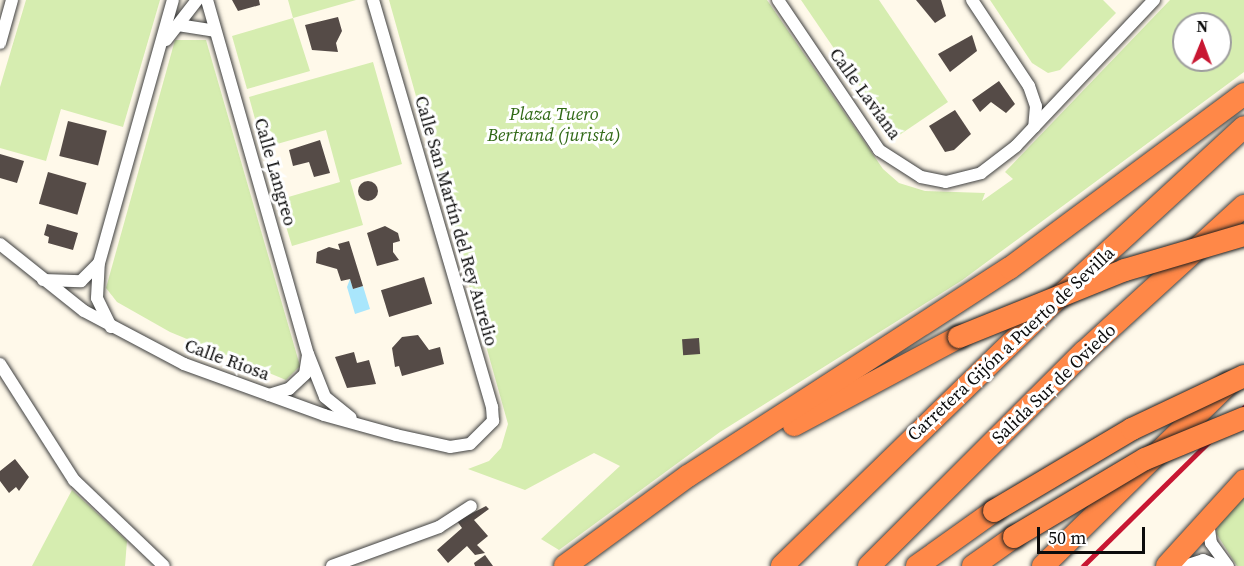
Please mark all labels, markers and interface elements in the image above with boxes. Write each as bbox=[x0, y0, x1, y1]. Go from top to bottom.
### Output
north arrow bbox=[1172, 12, 1232, 72]
text: N bbox=[1196, 15, 1208, 37]
street label: Calle Laviana bbox=[825, 44, 905, 144]
street label: Calle San Martín del Rey Aurelio bbox=[410, 94, 502, 348]
park label: Plaza Tuero Bertrand (jurista) bbox=[487, 104, 621, 146]
street label: Calle Langreo bbox=[249, 116, 301, 228]
street label: Carretera Gijón a Puerto de Sevilla bbox=[903, 242, 1119, 446]
street label: Salida Sur de Oviedo bbox=[988, 319, 1120, 449]
street label: Calle Riosa bbox=[182, 335, 272, 385]
scale bar bbox=[1040, 515, 1148, 553]
text: 50 m bbox=[1048, 525, 1086, 550]

